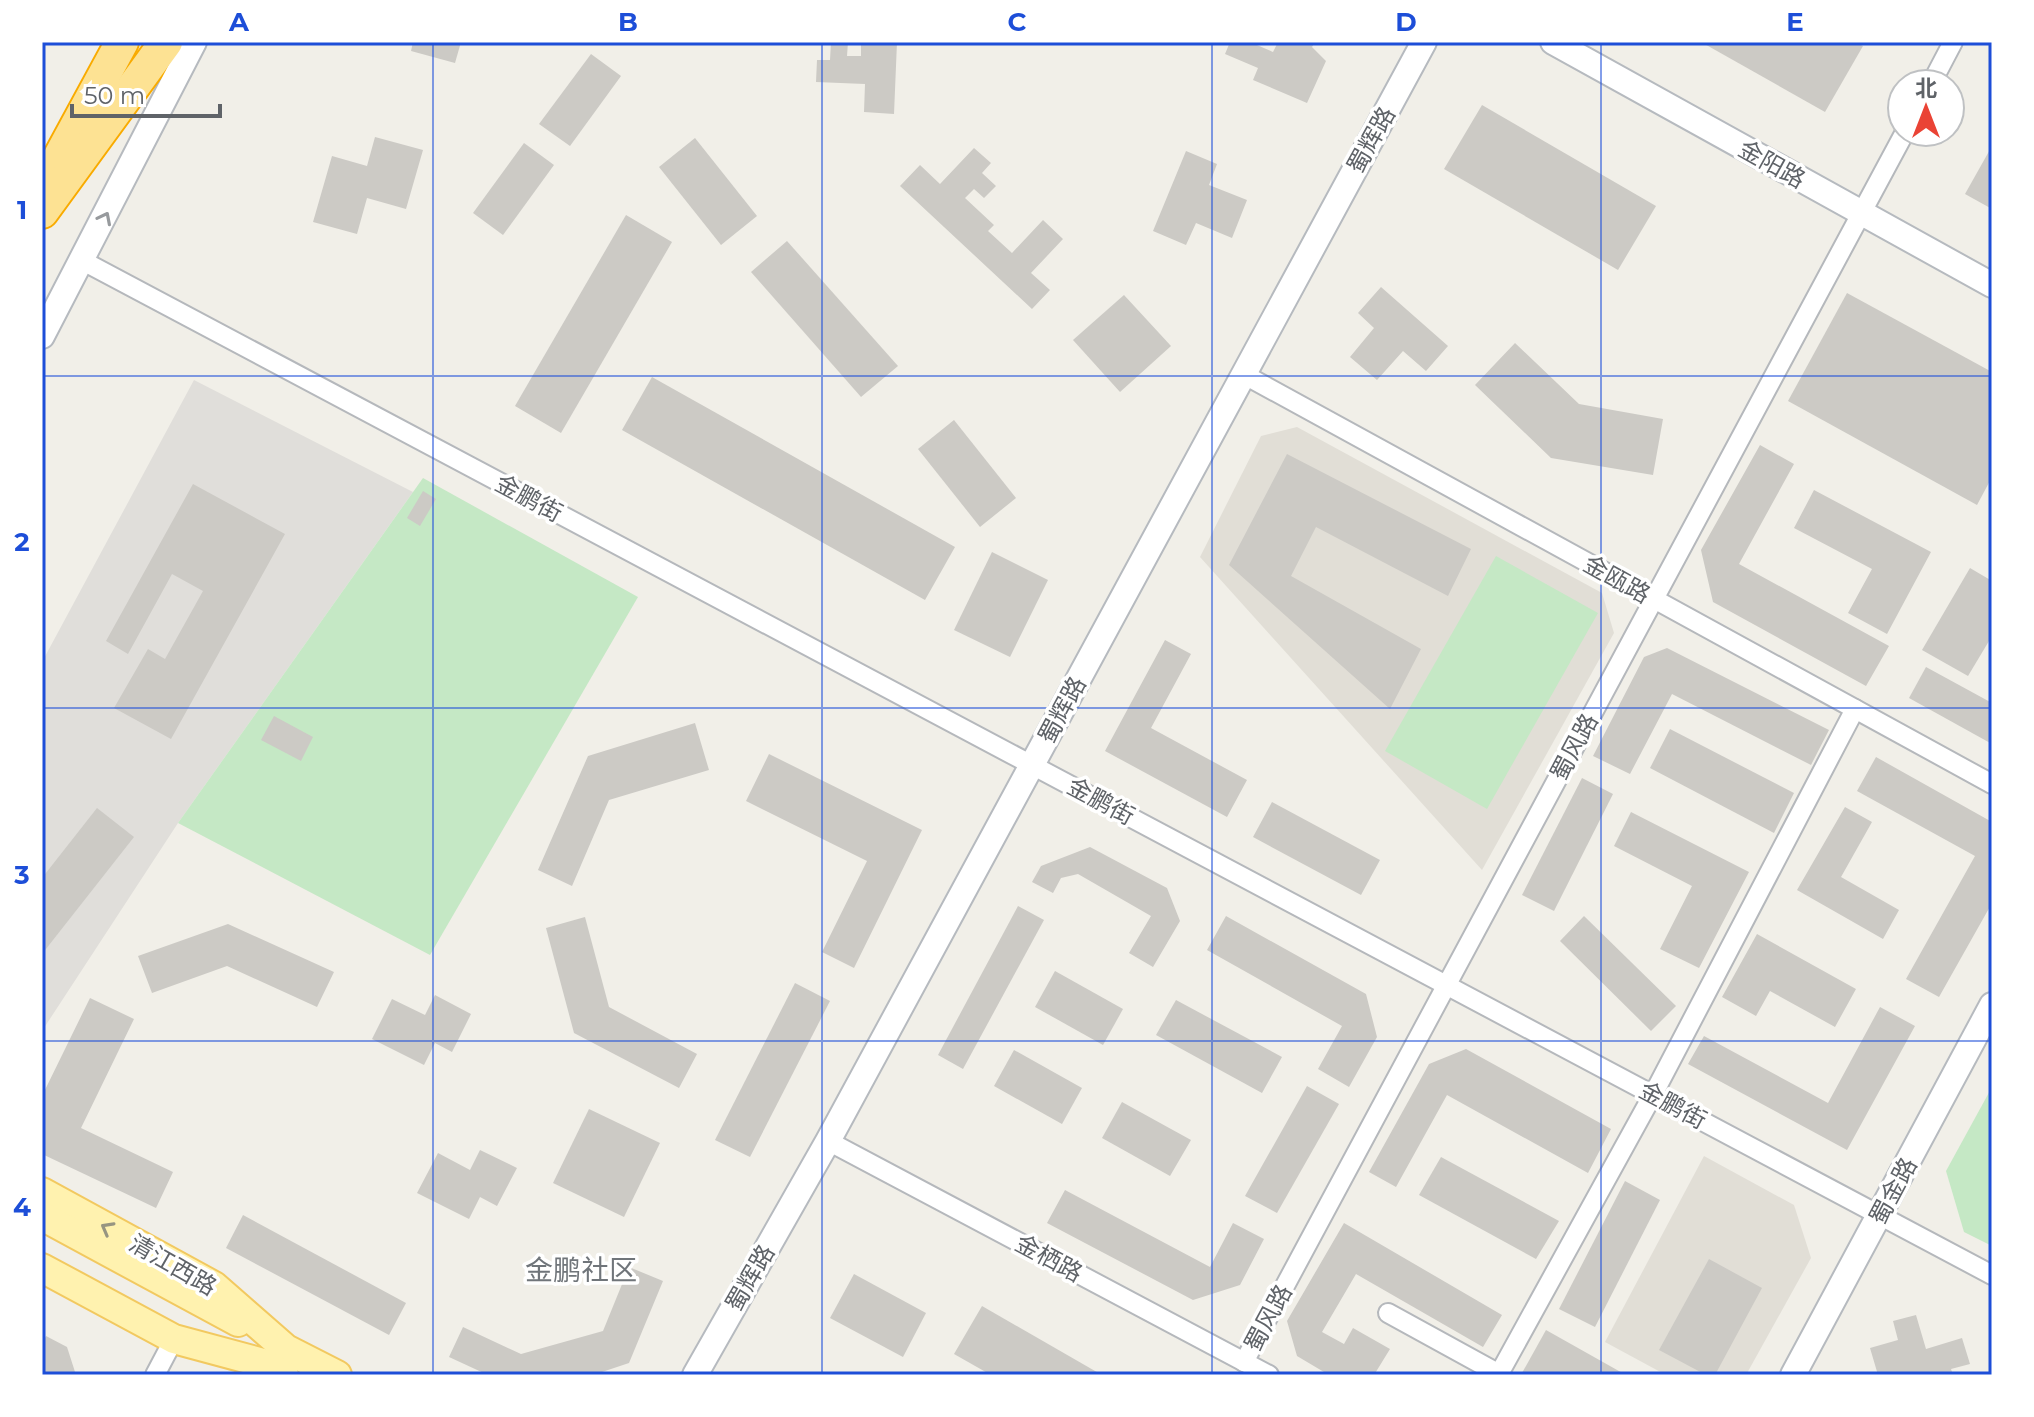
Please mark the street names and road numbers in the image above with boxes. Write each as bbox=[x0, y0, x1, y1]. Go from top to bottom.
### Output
street label: 蜀辉路 bbox=[1341, 101, 1401, 179]
street label: 金阳路 bbox=[1733, 134, 1811, 194]
street label: 金鹏街 bbox=[490, 468, 568, 528]
street label: 金瓯路 bbox=[1578, 549, 1656, 609]
street label: 蜀辉路 bbox=[1032, 671, 1092, 749]
street label: 蜀风路 bbox=[1544, 708, 1604, 786]
street label: 金鹏街 bbox=[1062, 771, 1140, 831]
street label: 金鹏街 bbox=[1634, 1075, 1712, 1135]
street label: 蜀金路 bbox=[1863, 1152, 1923, 1230]
street label: 清江西路 bbox=[124, 1228, 222, 1302]
street label: 金栖路 bbox=[1010, 1228, 1088, 1288]
street label: 蜀辉路 bbox=[719, 1240, 781, 1316]
street label: 蜀风路 bbox=[1238, 1279, 1298, 1357]

